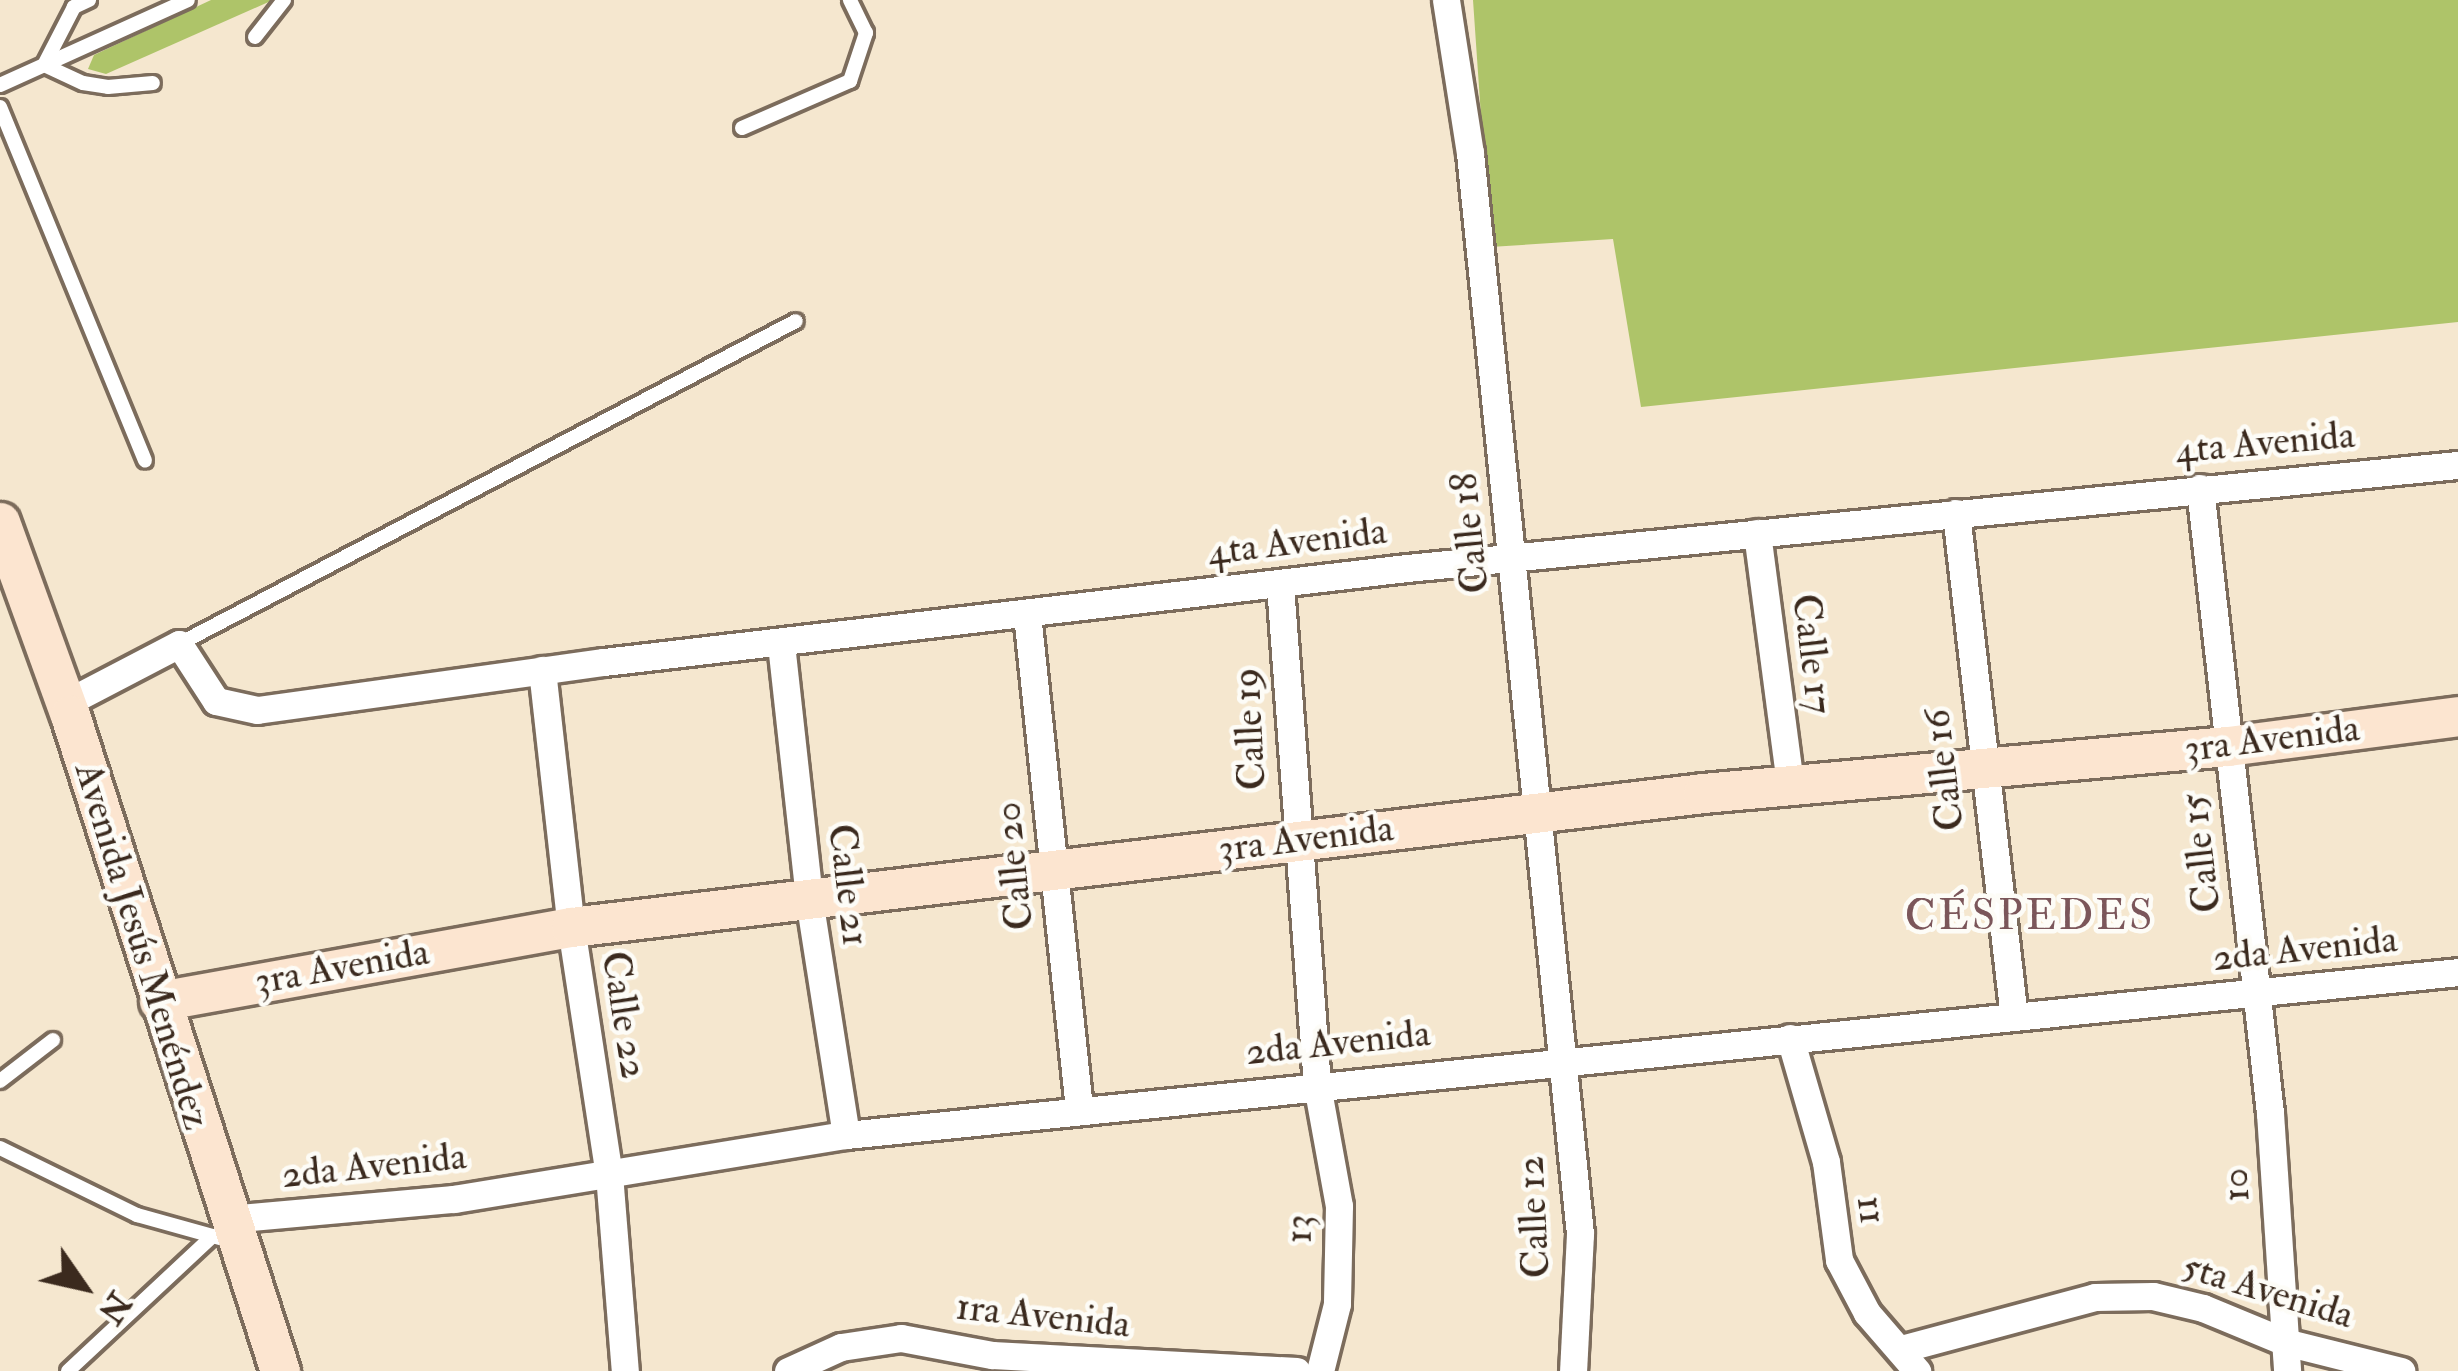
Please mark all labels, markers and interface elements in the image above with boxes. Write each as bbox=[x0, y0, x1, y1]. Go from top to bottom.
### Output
street label: 4ta Avenida bbox=[2173, 412, 2357, 474]
street label: Calle 18 bbox=[1440, 470, 1500, 596]
street label: 4ta Avenida bbox=[1205, 508, 1389, 576]
street label: Calle 17 bbox=[1781, 591, 1843, 717]
street label: Calle 19 bbox=[1223, 667, 1277, 791]
street label: 3ra Avenida bbox=[2182, 705, 2362, 773]
street label: Calle 16 bbox=[1913, 707, 1975, 833]
street label: Avenida Jesús Menéndez bbox=[64, 757, 220, 1135]
street label: Calle 15 bbox=[2170, 791, 2232, 915]
street label: Calle 20 bbox=[984, 800, 1044, 932]
street label: 3ra Avenida bbox=[1216, 805, 1396, 873]
street label: Calle 21 bbox=[817, 821, 879, 949]
district label: CÉSPEDES bbox=[1905, 891, 2155, 941]
street label: 2da Avenida bbox=[2210, 916, 2400, 982]
street label: 3ra Avenida bbox=[251, 929, 433, 1005]
street label: Calle 22 bbox=[591, 948, 657, 1082]
street label: 2da Avenida bbox=[1243, 1010, 1433, 1076]
street label: 2da Avenida bbox=[279, 1133, 469, 1199]
street label: Calle 12 bbox=[1507, 1155, 1561, 1279]
street label: 10 bbox=[2211, 1167, 2261, 1203]
street label: 11 bbox=[1846, 1193, 1896, 1227]
street label: 13 bbox=[1275, 1214, 1323, 1244]
north arrow bbox=[24, 1227, 144, 1347]
street label: 5ta Avenida bbox=[2177, 1243, 2359, 1339]
text: N bbox=[89, 1284, 140, 1331]
street label: 1ra Avenida bbox=[954, 1284, 1132, 1348]

